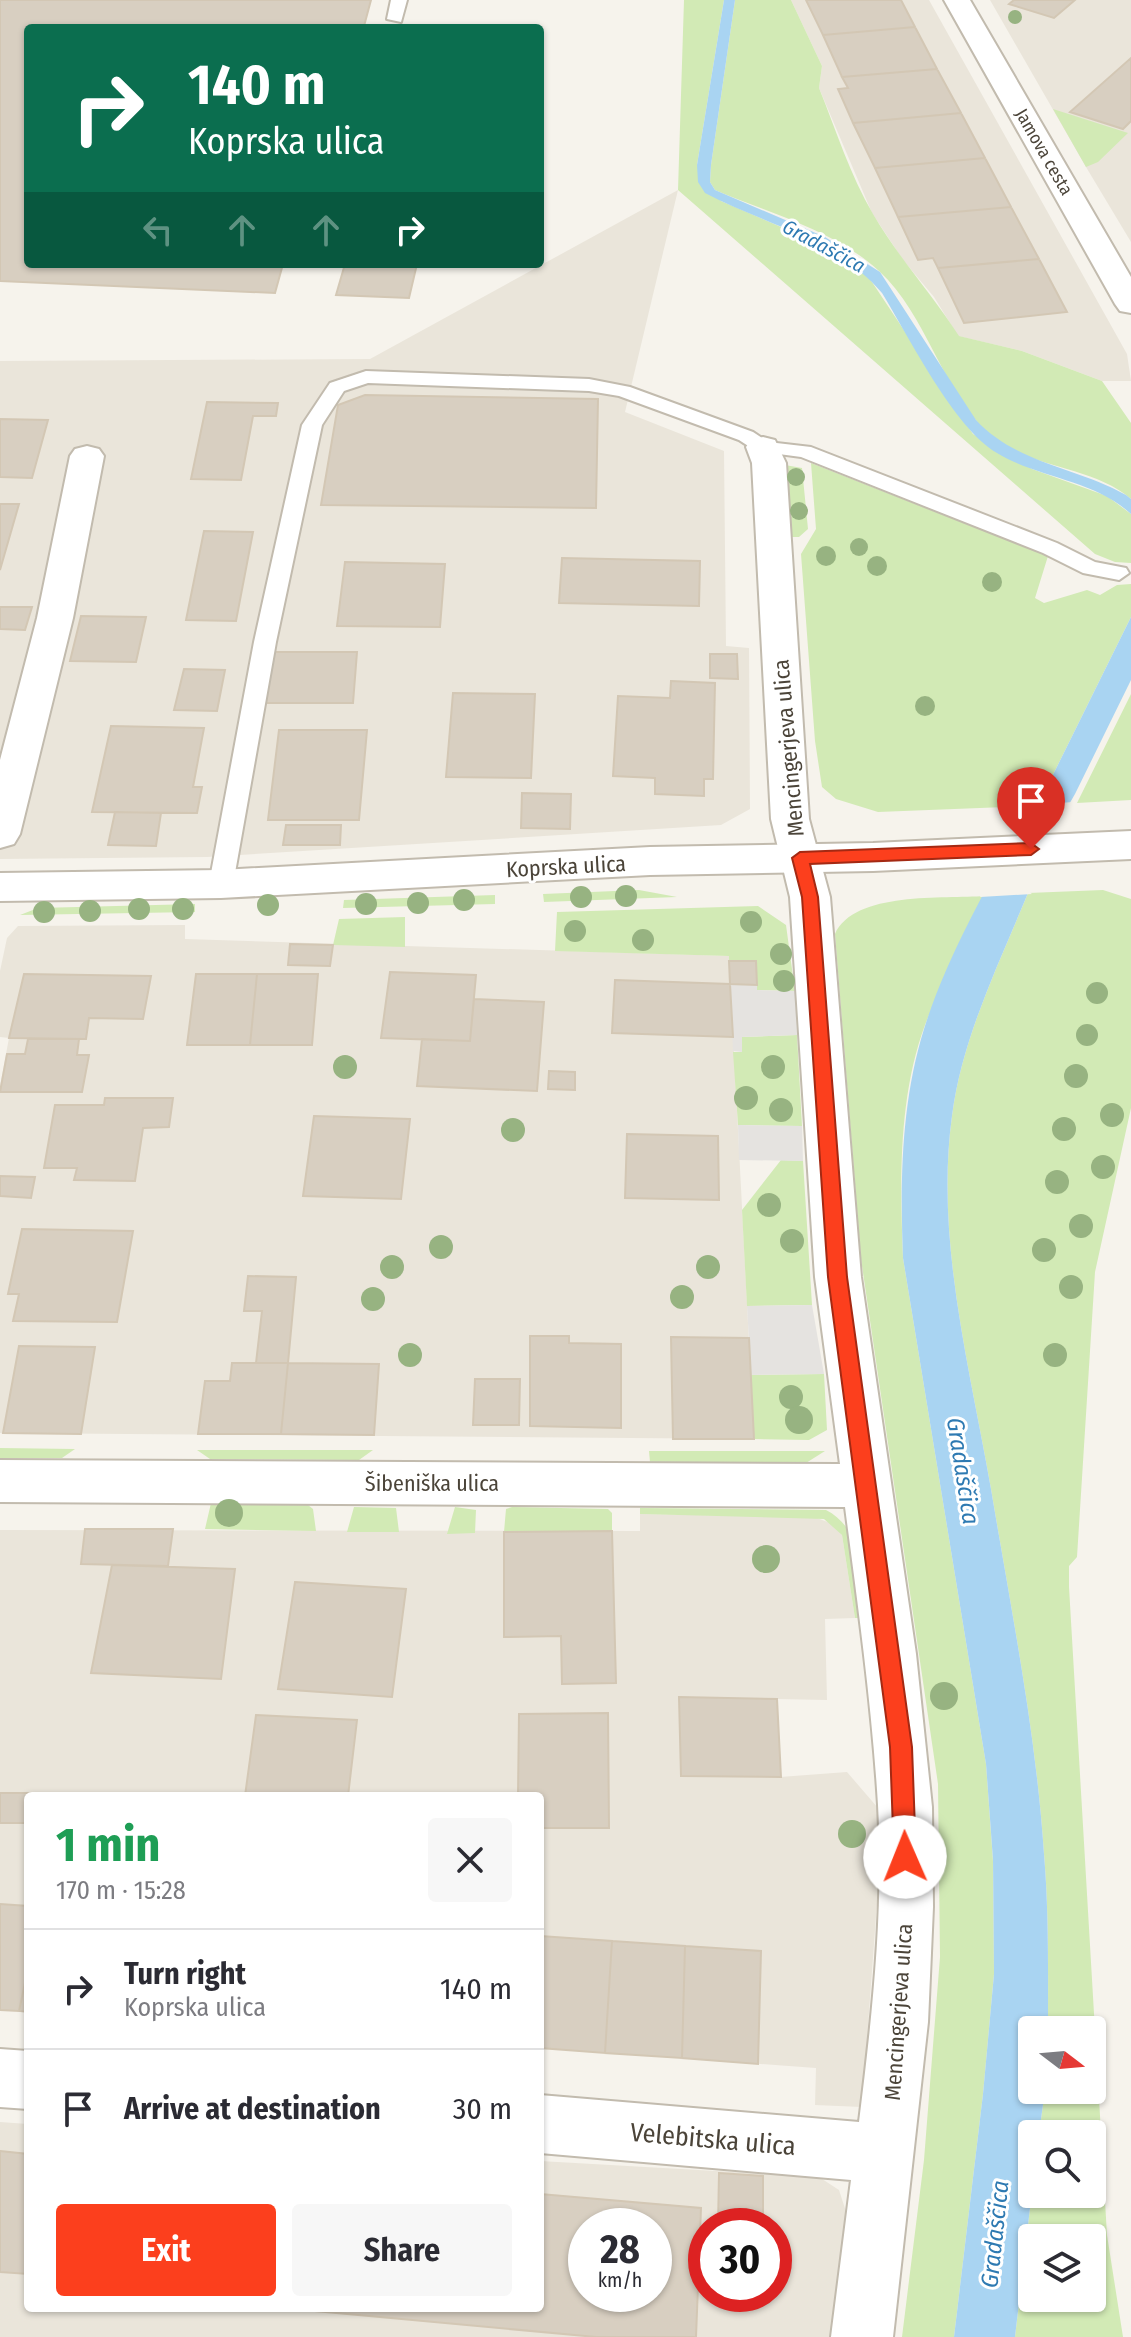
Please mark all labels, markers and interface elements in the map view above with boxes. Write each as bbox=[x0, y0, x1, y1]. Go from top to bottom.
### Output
text: 140 m bbox=[188, 52, 325, 119]
icon: right bbox=[56, 56, 160, 160]
street label: Jamova cesta bbox=[1010, 105, 1078, 199]
text: Koprska ulica bbox=[188, 120, 385, 164]
icon: left bbox=[136, 208, 180, 252]
icon: ahead bbox=[220, 208, 264, 252]
icon: ahead bbox=[304, 208, 348, 252]
icon: right bbox=[388, 208, 432, 252]
water label: Gradaščica bbox=[779, 214, 869, 278]
street label: Mencingerjeva ulica bbox=[767, 658, 810, 838]
pin bbox=[997, 767, 1065, 849]
icon: arrive bbox=[1009, 779, 1053, 823]
street label: Koprska ulica bbox=[505, 850, 627, 883]
water label: Gradaščica bbox=[941, 1416, 985, 1526]
street label: Šibeniška ulica bbox=[365, 1470, 499, 1497]
position arrow bbox=[863, 1815, 947, 1899]
text: 1 min bbox=[56, 1816, 161, 1874]
button: close bbox=[428, 1818, 512, 1902]
text: 170 m · 15:28 bbox=[56, 1875, 186, 1906]
street label: Mencingerjeva ulica bbox=[879, 1923, 918, 2102]
text: Turn right bbox=[124, 1956, 246, 1992]
icon: right bbox=[56, 1967, 100, 2011]
text: 140 m bbox=[440, 1971, 512, 2007]
text: Koprska ulica bbox=[124, 1992, 266, 2023]
north arrow bbox=[1018, 2016, 1106, 2104]
map controls bbox=[1018, 2016, 1106, 2312]
icon: arrive bbox=[56, 2087, 100, 2131]
text: Arrive at destination bbox=[124, 2091, 381, 2127]
text: 30 m bbox=[453, 2091, 512, 2127]
street label: Velebitska ulica bbox=[629, 2117, 797, 2162]
button: search bbox=[1018, 2120, 1106, 2208]
water label: Gradaščica bbox=[975, 2179, 1015, 2289]
button: Exit bbox=[56, 2204, 276, 2296]
button: Share bbox=[292, 2204, 512, 2296]
speed limit sign: 30 bbox=[688, 2208, 792, 2312]
button: layers bbox=[1018, 2224, 1106, 2312]
text: 28 bbox=[600, 2226, 640, 2274]
text: km/h bbox=[598, 2268, 642, 2292]

